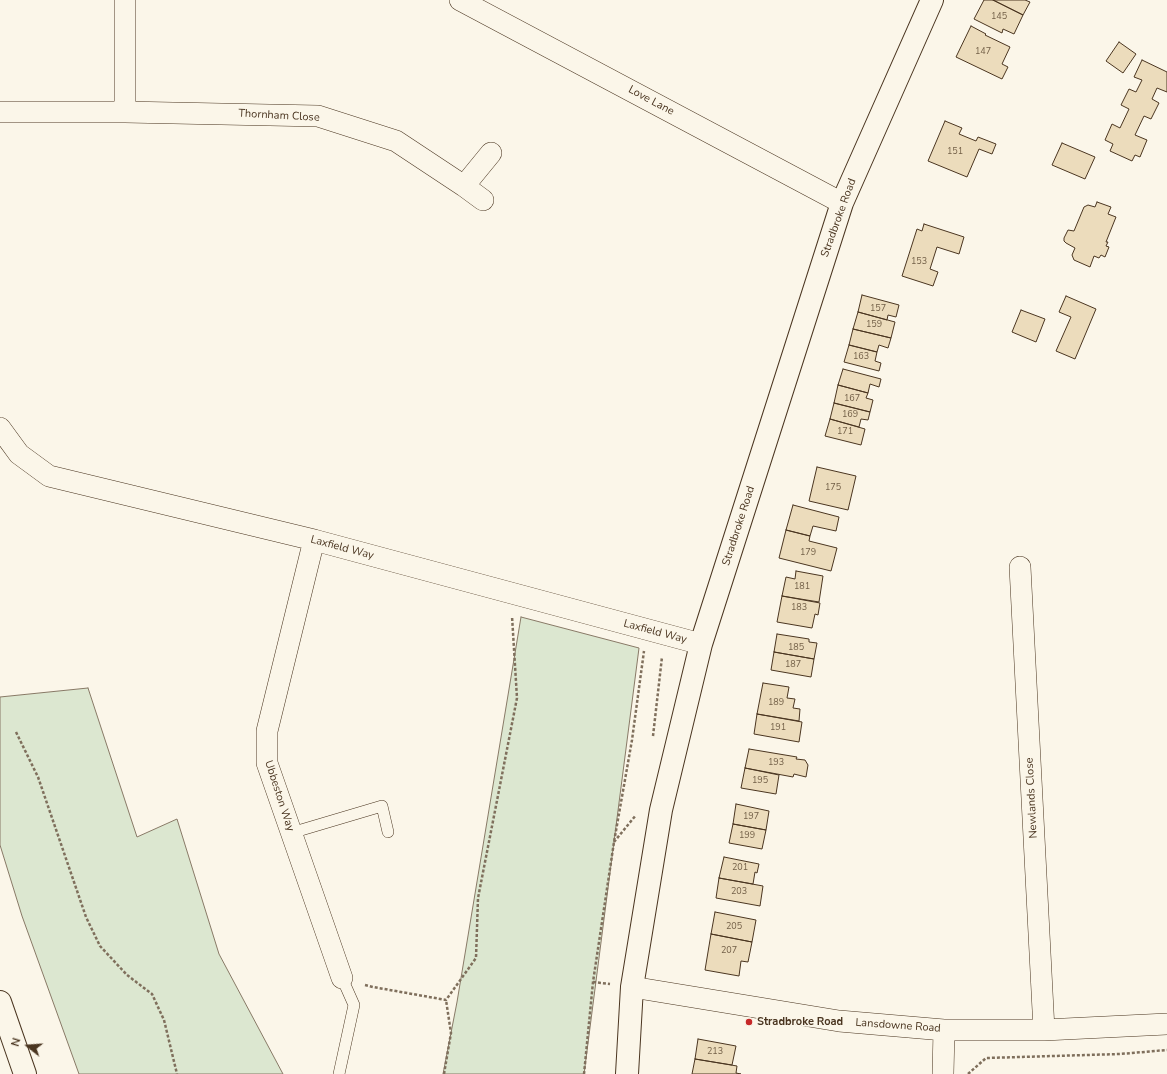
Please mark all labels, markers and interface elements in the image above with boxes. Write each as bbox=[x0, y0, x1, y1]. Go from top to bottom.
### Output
house number: 145 bbox=[991, 12, 1007, 22]
house number: 147 bbox=[975, 47, 991, 57]
street label: Love Lane bbox=[626, 83, 676, 119]
street label: Thornham Close bbox=[238, 107, 320, 125]
house number: 151 bbox=[947, 147, 963, 157]
street label: Stradbroke Road bbox=[819, 177, 859, 259]
house number: 153 bbox=[911, 257, 927, 267]
house number: 157 bbox=[870, 304, 886, 314]
house number: 159 bbox=[866, 320, 882, 330]
house number: 163 bbox=[853, 352, 869, 362]
house number: 167 bbox=[844, 394, 860, 404]
house number: 169 bbox=[842, 410, 858, 420]
house number: 171 bbox=[837, 427, 853, 437]
house number: 175 bbox=[825, 483, 841, 493]
street label: Stradbroke Road bbox=[720, 485, 758, 567]
street label: Laxfield Way bbox=[309, 533, 375, 563]
house number: 179 bbox=[800, 548, 816, 558]
house number: 181 bbox=[794, 582, 810, 592]
house number: 183 bbox=[791, 603, 807, 613]
street label: Laxfield Way bbox=[622, 617, 688, 647]
house number: 185 bbox=[788, 643, 804, 653]
house number: 187 bbox=[785, 660, 801, 670]
house number: 189 bbox=[768, 698, 784, 708]
house number: 191 bbox=[770, 723, 786, 733]
street label: Newlands Close bbox=[1023, 757, 1041, 839]
house number: 193 bbox=[768, 758, 784, 768]
street label: Ubbeston Way bbox=[261, 759, 297, 833]
house number: 195 bbox=[752, 776, 768, 786]
house number: 197 bbox=[743, 812, 759, 822]
house number: 199 bbox=[739, 831, 755, 841]
house number: 201 bbox=[732, 863, 748, 873]
house number: 203 bbox=[731, 887, 747, 897]
house number: 205 bbox=[726, 922, 742, 932]
house number: 207 bbox=[721, 946, 737, 956]
place label: Stradbroke Road bbox=[757, 1015, 843, 1029]
street label: Lansdowne Road bbox=[855, 1016, 941, 1036]
marker: Stradbroke Road bbox=[744, 1017, 754, 1027]
north arrow bbox=[8, 1026, 48, 1066]
text: N bbox=[8, 1036, 24, 1048]
house number: 213 bbox=[707, 1047, 723, 1057]

